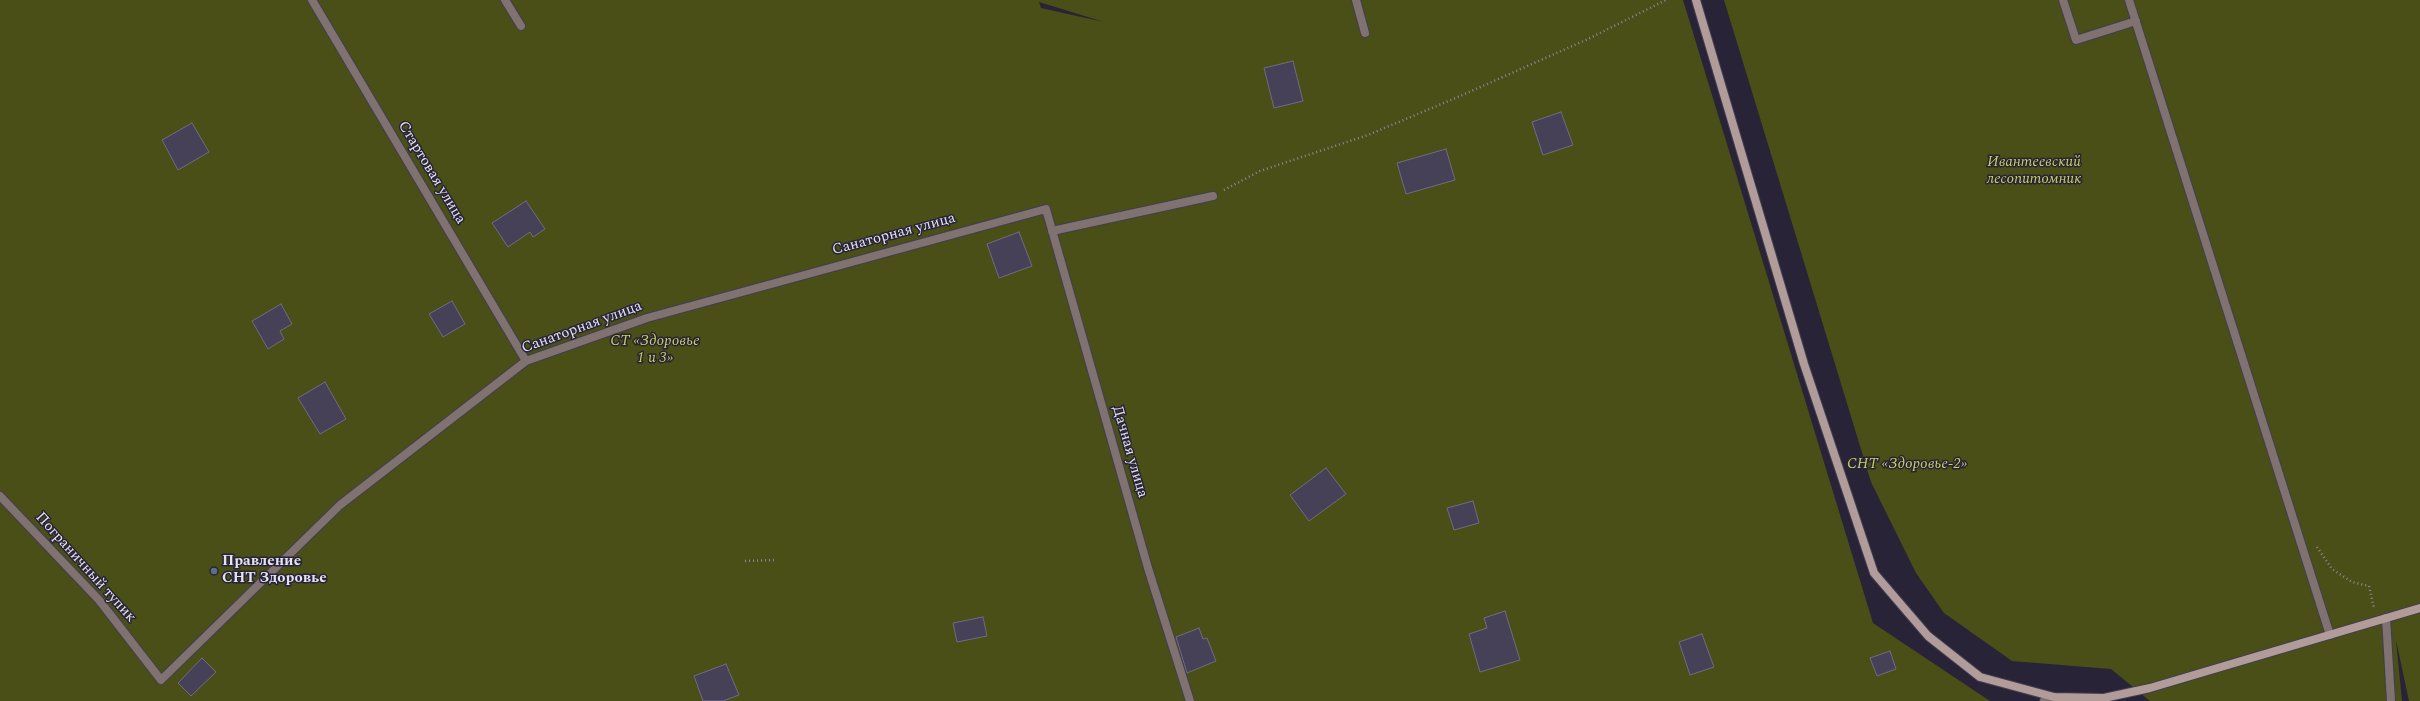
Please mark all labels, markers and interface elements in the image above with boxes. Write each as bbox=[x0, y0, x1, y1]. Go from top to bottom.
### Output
street label: Стартовая улица bbox=[393, 118, 469, 228]
park label: Ивантеевский лесопитомник bbox=[1987, 154, 2081, 189]
street label: Санаторная улица bbox=[830, 210, 958, 260]
street label: Санаторная улица bbox=[519, 298, 645, 358]
park label: СТ «Здоровье 1 и 3» bbox=[610, 333, 700, 368]
street label: Дачная улица bbox=[1107, 404, 1151, 500]
park label: СНТ «Здоровье-2» bbox=[1847, 456, 1967, 474]
street label: Пограничный тупик bbox=[31, 509, 139, 627]
place label: Правление СНТ Здоровье bbox=[222, 553, 327, 588]
marker: Правление СНТ Здоровье bbox=[209, 566, 219, 576]

